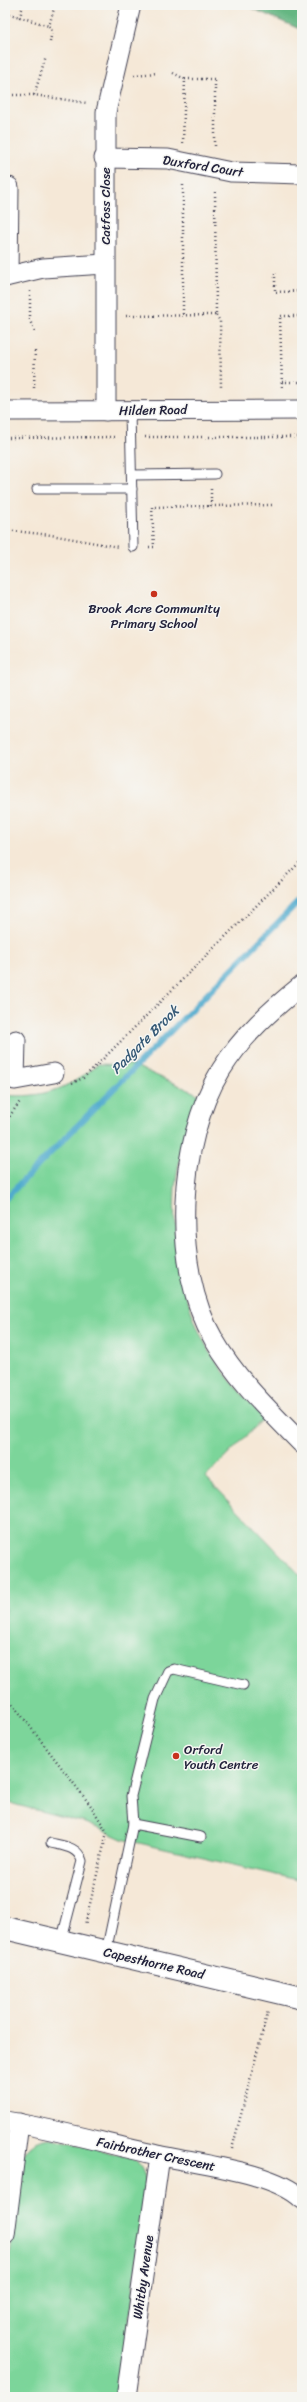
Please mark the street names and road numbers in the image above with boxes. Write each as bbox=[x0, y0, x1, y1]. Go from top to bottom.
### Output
street label: Duxford Court bbox=[161, 148, 246, 184]
street label: Catfoss Close bbox=[94, 167, 117, 245]
street label: Hilden Road bbox=[119, 398, 188, 422]
street label: Capesthorne Road bbox=[101, 1940, 208, 1986]
street label: Fairbrother Crescent bbox=[95, 2130, 218, 2178]
street label: Whitby Avenue bbox=[126, 2233, 160, 2321]

